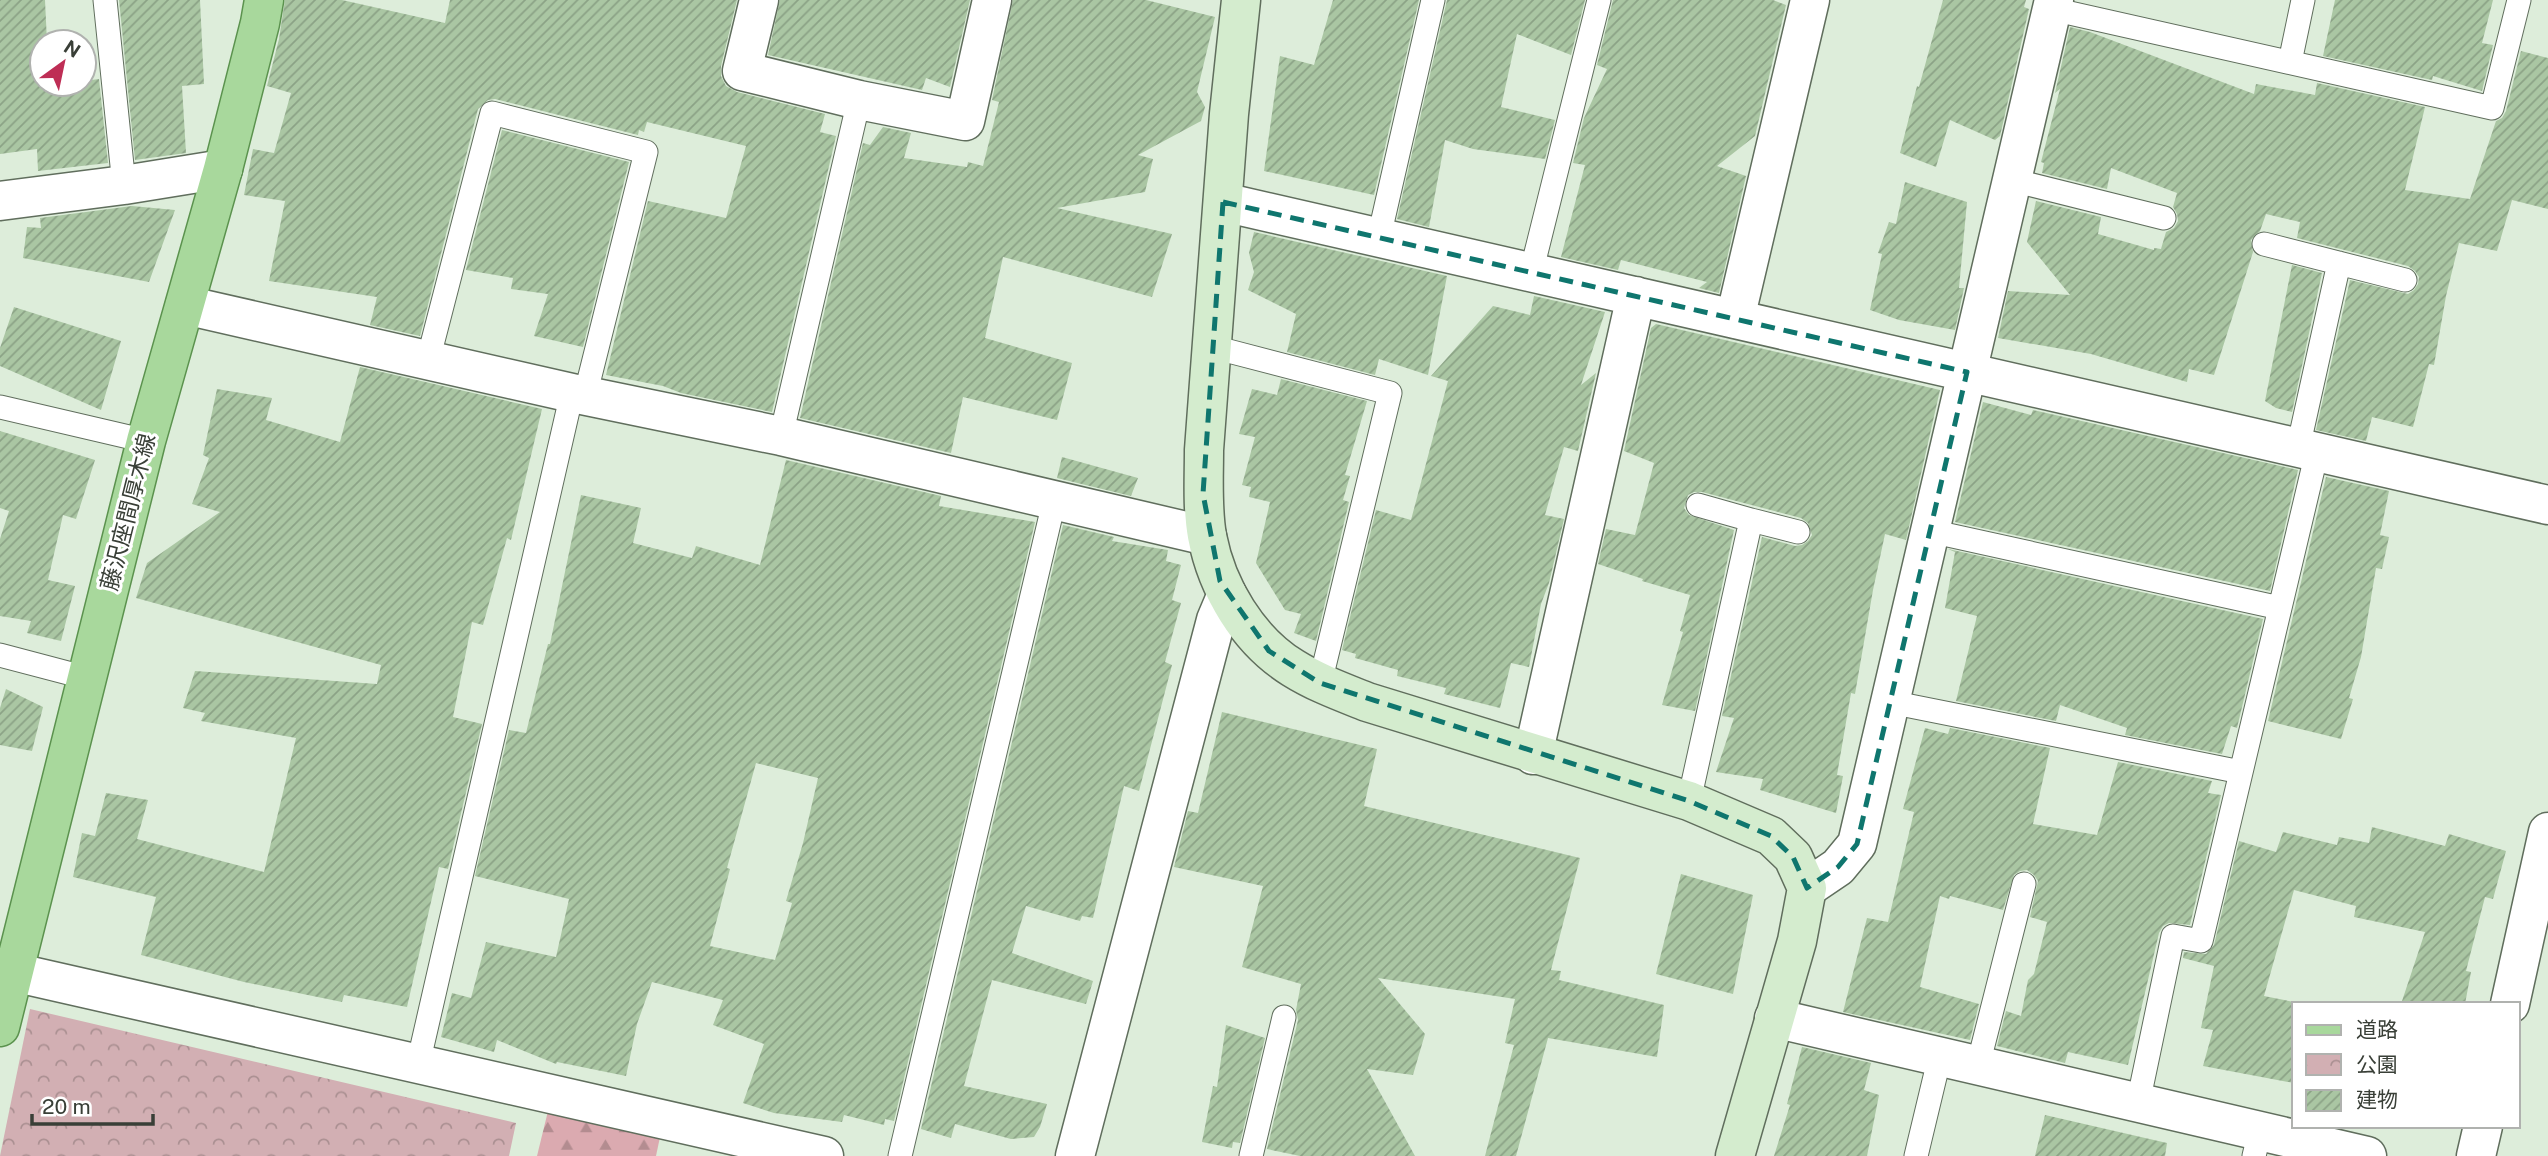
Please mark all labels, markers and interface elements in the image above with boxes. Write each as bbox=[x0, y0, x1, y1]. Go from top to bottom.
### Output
north arrow bbox=[28, 28, 98, 98]
text: N bbox=[60, 35, 84, 62]
street label: 藤沢座間厚木線 bbox=[95, 431, 160, 593]
legend bbox=[2292, 1002, 2520, 1128]
text: 道路 bbox=[2356, 1017, 2398, 1042]
text: 公園 bbox=[2356, 1052, 2398, 1077]
scale bar bbox=[32, 1082, 152, 1126]
text: 建物 bbox=[2356, 1087, 2398, 1112]
text: 20 m bbox=[42, 1094, 91, 1119]

